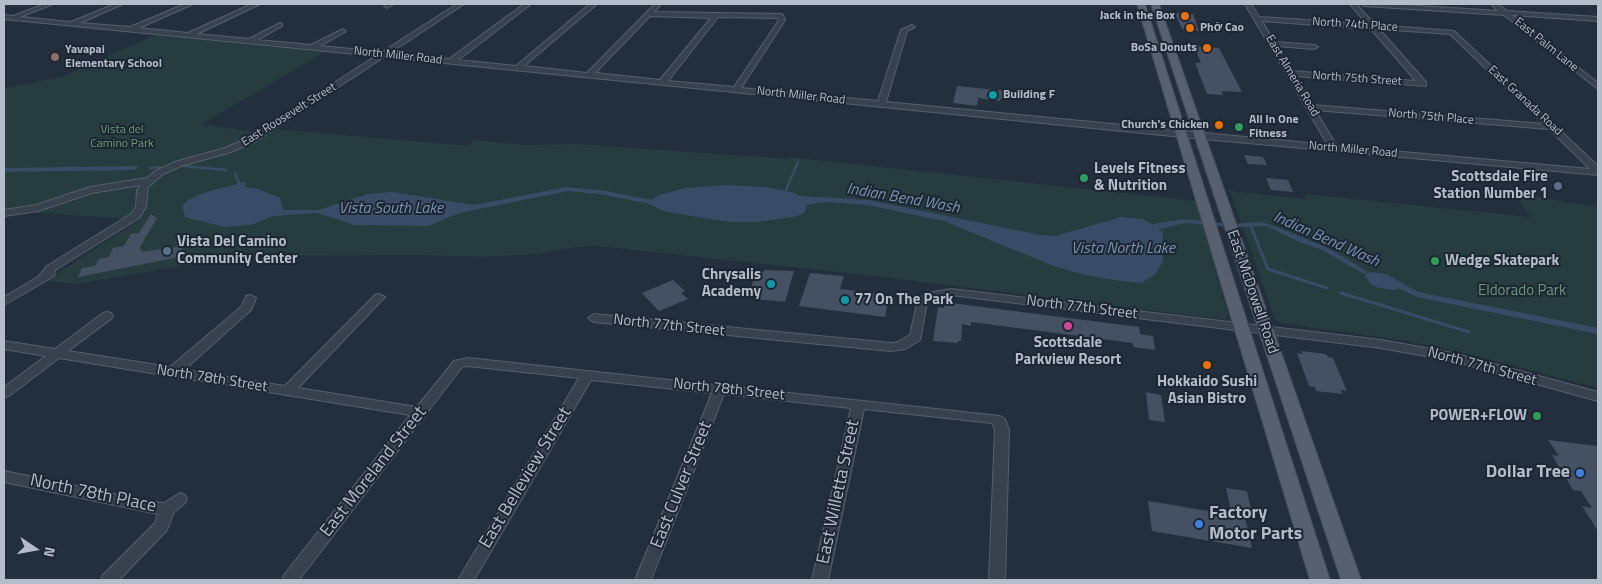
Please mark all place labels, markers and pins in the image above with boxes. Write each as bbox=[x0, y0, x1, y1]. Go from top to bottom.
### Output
place label: Jack in the Box bbox=[1100, 9, 1175, 23]
marker: Jack in the Box bbox=[1179, 10, 1191, 22]
place label: Phở Cao bbox=[1200, 21, 1244, 35]
marker: Phở Cao bbox=[1184, 22, 1196, 34]
place label: BoSa Donuts bbox=[1131, 41, 1197, 55]
marker: BoSa Donuts bbox=[1201, 42, 1213, 54]
place label: Yavapai Elementary School bbox=[65, 43, 162, 71]
marker: Yavapai Elementary School bbox=[49, 51, 61, 63]
place label: Building F bbox=[1003, 88, 1055, 102]
marker: Building F bbox=[987, 89, 999, 101]
place label: All In One Fitness bbox=[1249, 113, 1299, 141]
place label: Church's Chicken bbox=[1121, 118, 1209, 132]
marker: Church's Chicken bbox=[1213, 119, 1225, 131]
marker: All In One Fitness bbox=[1233, 121, 1245, 133]
place label: Levels Fitness & Nutrition bbox=[1094, 160, 1185, 195]
place label: Scottsdale Fire Station Number 1 bbox=[1434, 168, 1548, 203]
marker: Levels Fitness & Nutrition bbox=[1078, 172, 1090, 184]
marker: Scottsdale Fire Station Number 1 bbox=[1552, 180, 1564, 192]
place label: Vista Del Camino Community Center bbox=[177, 233, 298, 268]
marker: Vista Del Camino Community Center bbox=[161, 245, 173, 257]
place label: Wedge Skatepark bbox=[1445, 252, 1559, 270]
marker: Wedge Skatepark bbox=[1429, 255, 1441, 267]
place label: Chrysalis Academy bbox=[702, 266, 761, 301]
marker: Chrysalis Academy bbox=[765, 278, 777, 290]
place label: 77 On The Park bbox=[855, 291, 953, 309]
marker: 77 On The Park bbox=[839, 294, 851, 306]
marker: Scottsdale Parkview Resort bbox=[1062, 320, 1074, 332]
place label: Scottsdale Parkview Resort bbox=[1015, 334, 1121, 369]
marker: Hokkaido Sushi Asian Bistro bbox=[1201, 359, 1213, 371]
place label: Hokkaido Sushi Asian Bistro bbox=[1157, 373, 1257, 408]
place label: POWER+FLOW bbox=[1430, 407, 1527, 425]
marker: POWER+FLOW bbox=[1531, 410, 1543, 422]
place label: Dollar Tree bbox=[1486, 462, 1570, 484]
marker: Dollar Tree bbox=[1574, 467, 1586, 479]
place label: Factory Motor Parts bbox=[1209, 503, 1302, 546]
marker: Factory Motor Parts bbox=[1193, 518, 1205, 530]

